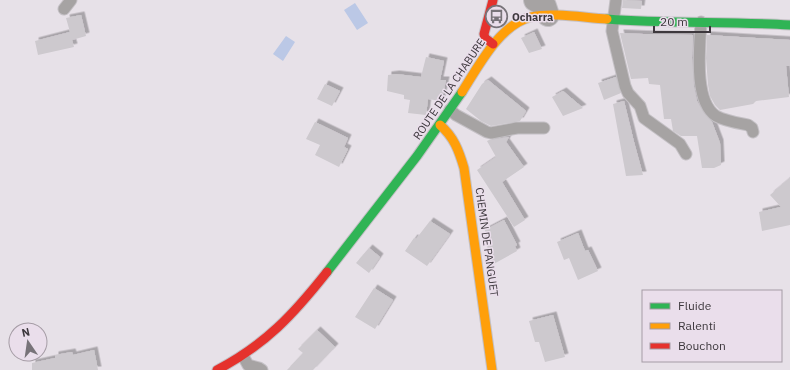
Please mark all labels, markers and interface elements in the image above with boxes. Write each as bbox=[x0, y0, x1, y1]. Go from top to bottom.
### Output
bus stop icon: Ocharra bbox=[484, 4, 510, 30]
scale bar bbox=[654, 8, 710, 34]
place label: Ocharra bbox=[512, 10, 553, 24]
text: 20 m bbox=[660, 14, 688, 29]
street label: ROUTE DE LA CHABURE bbox=[410, 36, 488, 142]
street label: CHEMIN DE PANGUET bbox=[472, 187, 502, 298]
legend bbox=[642, 290, 782, 362]
text: Fluide bbox=[678, 298, 712, 313]
text: Ralenti bbox=[678, 318, 716, 333]
north arrow bbox=[8, 322, 48, 362]
text: N bbox=[20, 325, 31, 340]
text: Bouchon bbox=[678, 338, 726, 353]

